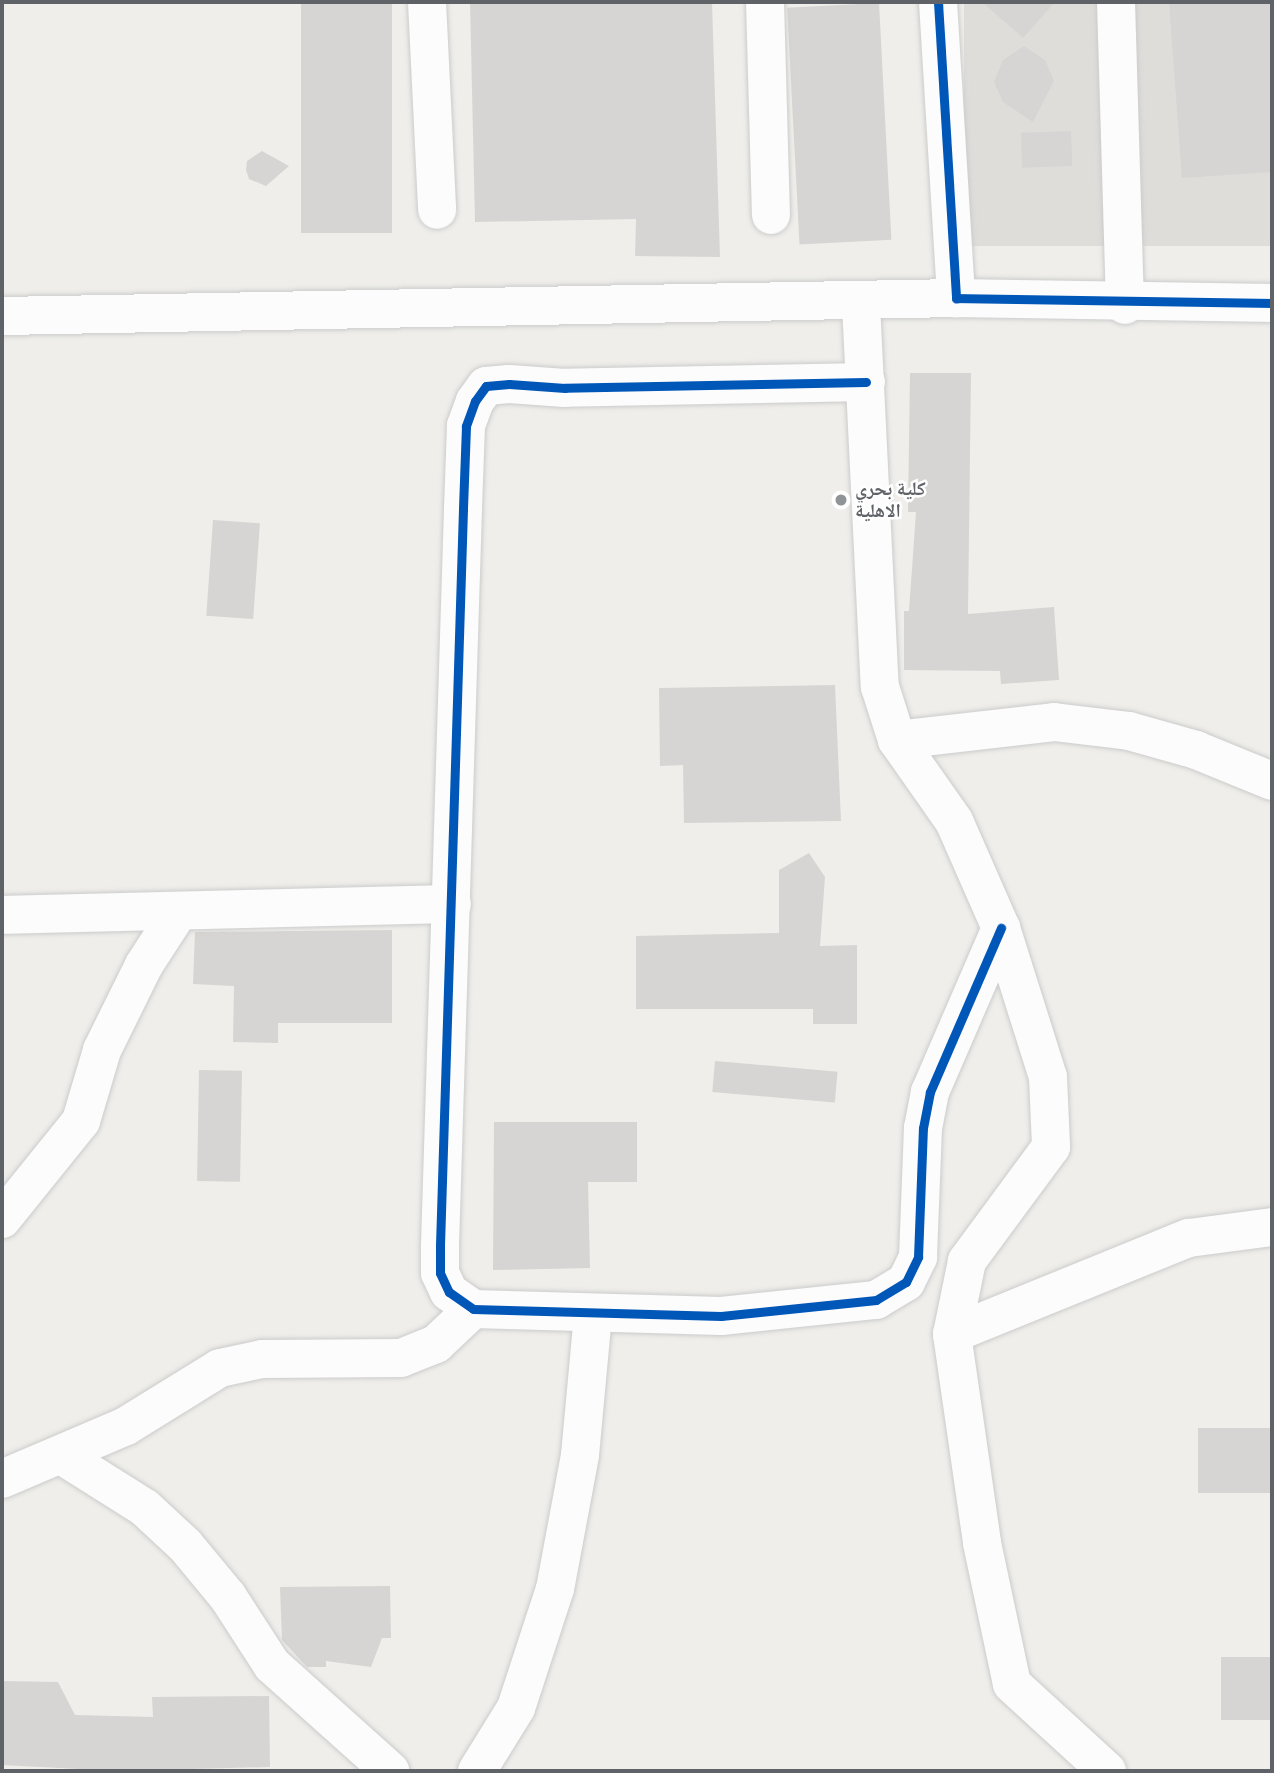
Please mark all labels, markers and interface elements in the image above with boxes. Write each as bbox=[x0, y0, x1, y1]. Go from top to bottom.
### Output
place label: كلية بحري الاهلية bbox=[855, 478, 926, 522]
marker: كلية بحري الاهلية bbox=[833, 492, 849, 508]

